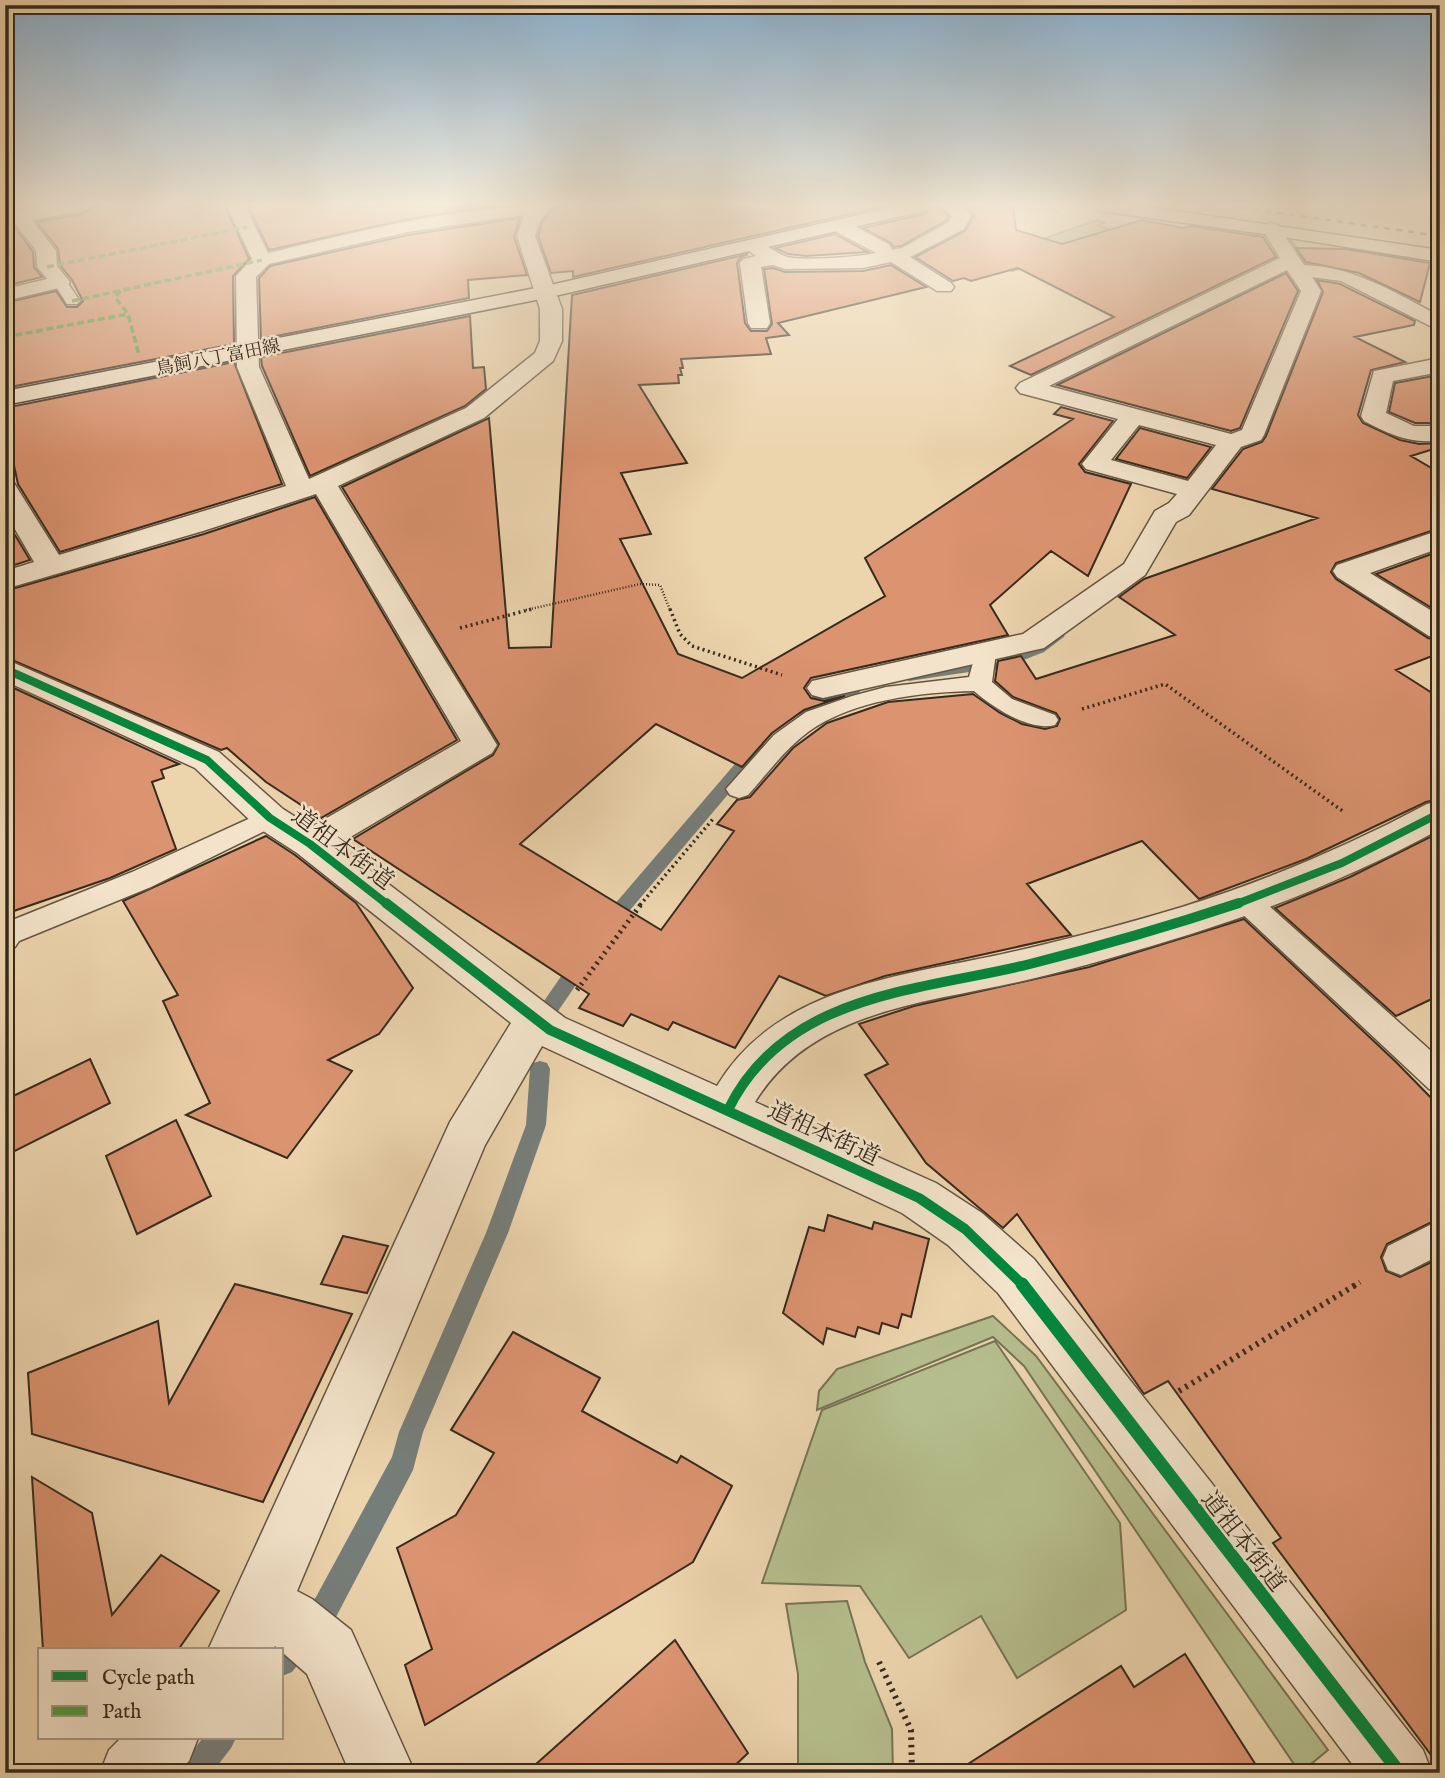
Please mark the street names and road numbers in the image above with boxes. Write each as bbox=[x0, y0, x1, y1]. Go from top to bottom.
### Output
street label: 鳥飼八丁富田線 bbox=[154, 335, 282, 382]
street label: 道祖本街道 bbox=[285, 801, 399, 898]
street label: 道祖本街道 bbox=[762, 1095, 884, 1174]
street label: 道祖本街道 bbox=[1194, 1485, 1292, 1599]

